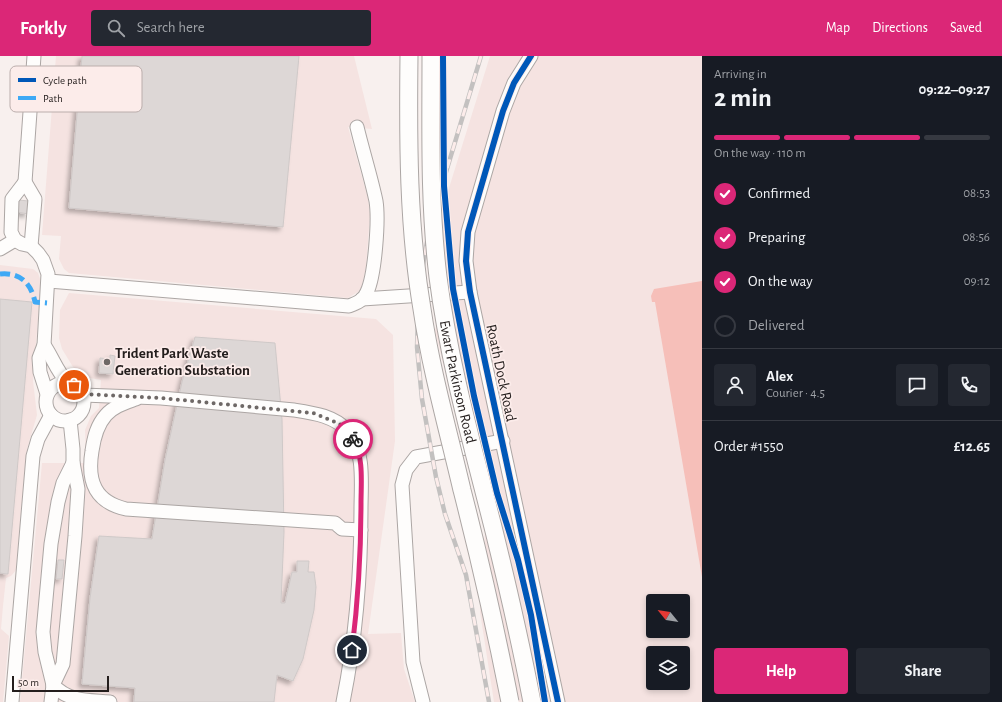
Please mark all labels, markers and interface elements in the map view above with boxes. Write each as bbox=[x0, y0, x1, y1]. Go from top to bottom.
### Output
search box bbox=[91, 10, 371, 46]
icon: search bbox=[105, 17, 127, 39]
text: Forkly bbox=[20, 19, 67, 38]
text: Search here bbox=[137, 20, 205, 35]
text: Map bbox=[826, 21, 850, 35]
text: Directions bbox=[872, 21, 928, 35]
text: Saved bbox=[950, 21, 982, 35]
legend bbox=[10, 66, 142, 112]
text: Arriving in bbox=[714, 68, 767, 81]
text: Cycle path bbox=[43, 75, 87, 86]
text: 09:22–09:27 bbox=[918, 82, 990, 97]
text: 2 min bbox=[714, 85, 772, 111]
text: Path bbox=[43, 93, 63, 104]
text: On the way · 110 m bbox=[714, 147, 806, 160]
icon: check bbox=[714, 183, 736, 205]
text: Confirmed bbox=[748, 186, 810, 201]
text: 08:53 bbox=[963, 187, 990, 200]
icon: check bbox=[714, 227, 736, 249]
text: Preparing bbox=[748, 230, 805, 245]
text: 08:56 bbox=[962, 231, 990, 244]
icon: check bbox=[714, 271, 736, 293]
text: On the way bbox=[748, 274, 813, 289]
text: 09:12 bbox=[964, 275, 990, 288]
text: Delivered bbox=[748, 318, 805, 333]
street label: Ewart Parkinson Road bbox=[437, 319, 479, 445]
street label: Roath Dock Road bbox=[483, 323, 519, 423]
place label: Trident Park Waste Generation Substation bbox=[115, 346, 250, 378]
marker: Trident Park Waste Generation Substation bbox=[102, 357, 112, 367]
button: person bbox=[714, 364, 756, 406]
button: chat bbox=[896, 364, 938, 406]
button: phone bbox=[948, 364, 990, 406]
pin bbox=[57, 368, 91, 402]
text: Alex bbox=[766, 369, 793, 384]
icon: bag bbox=[63, 374, 85, 396]
text: Courier · 4.5 bbox=[766, 387, 825, 400]
courier bbox=[333, 419, 373, 459]
icon: bike bbox=[342, 428, 364, 450]
text: Order #1550 bbox=[714, 439, 784, 454]
text: £12.65 bbox=[954, 439, 990, 454]
north arrow bbox=[646, 594, 690, 638]
map controls bbox=[646, 594, 690, 690]
pin bbox=[335, 633, 369, 667]
icon: home bbox=[341, 639, 363, 661]
button: layers bbox=[646, 646, 690, 690]
button: Help bbox=[714, 648, 848, 694]
button: Share bbox=[856, 648, 990, 694]
scale bar bbox=[12, 674, 109, 693]
text: 50 m bbox=[18, 677, 39, 688]

